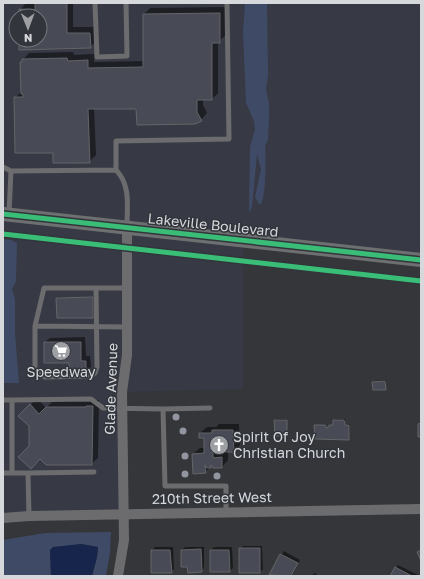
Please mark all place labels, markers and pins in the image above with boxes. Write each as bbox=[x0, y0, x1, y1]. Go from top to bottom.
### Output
supermarket icon: Speedway bbox=[50, 340, 72, 362]
place label: Speedway bbox=[27, 363, 96, 380]
place label: Spirit Of Joy Christian Church bbox=[233, 428, 345, 461]
church icon: Spirit Of Joy Christian Church bbox=[208, 434, 230, 456]

